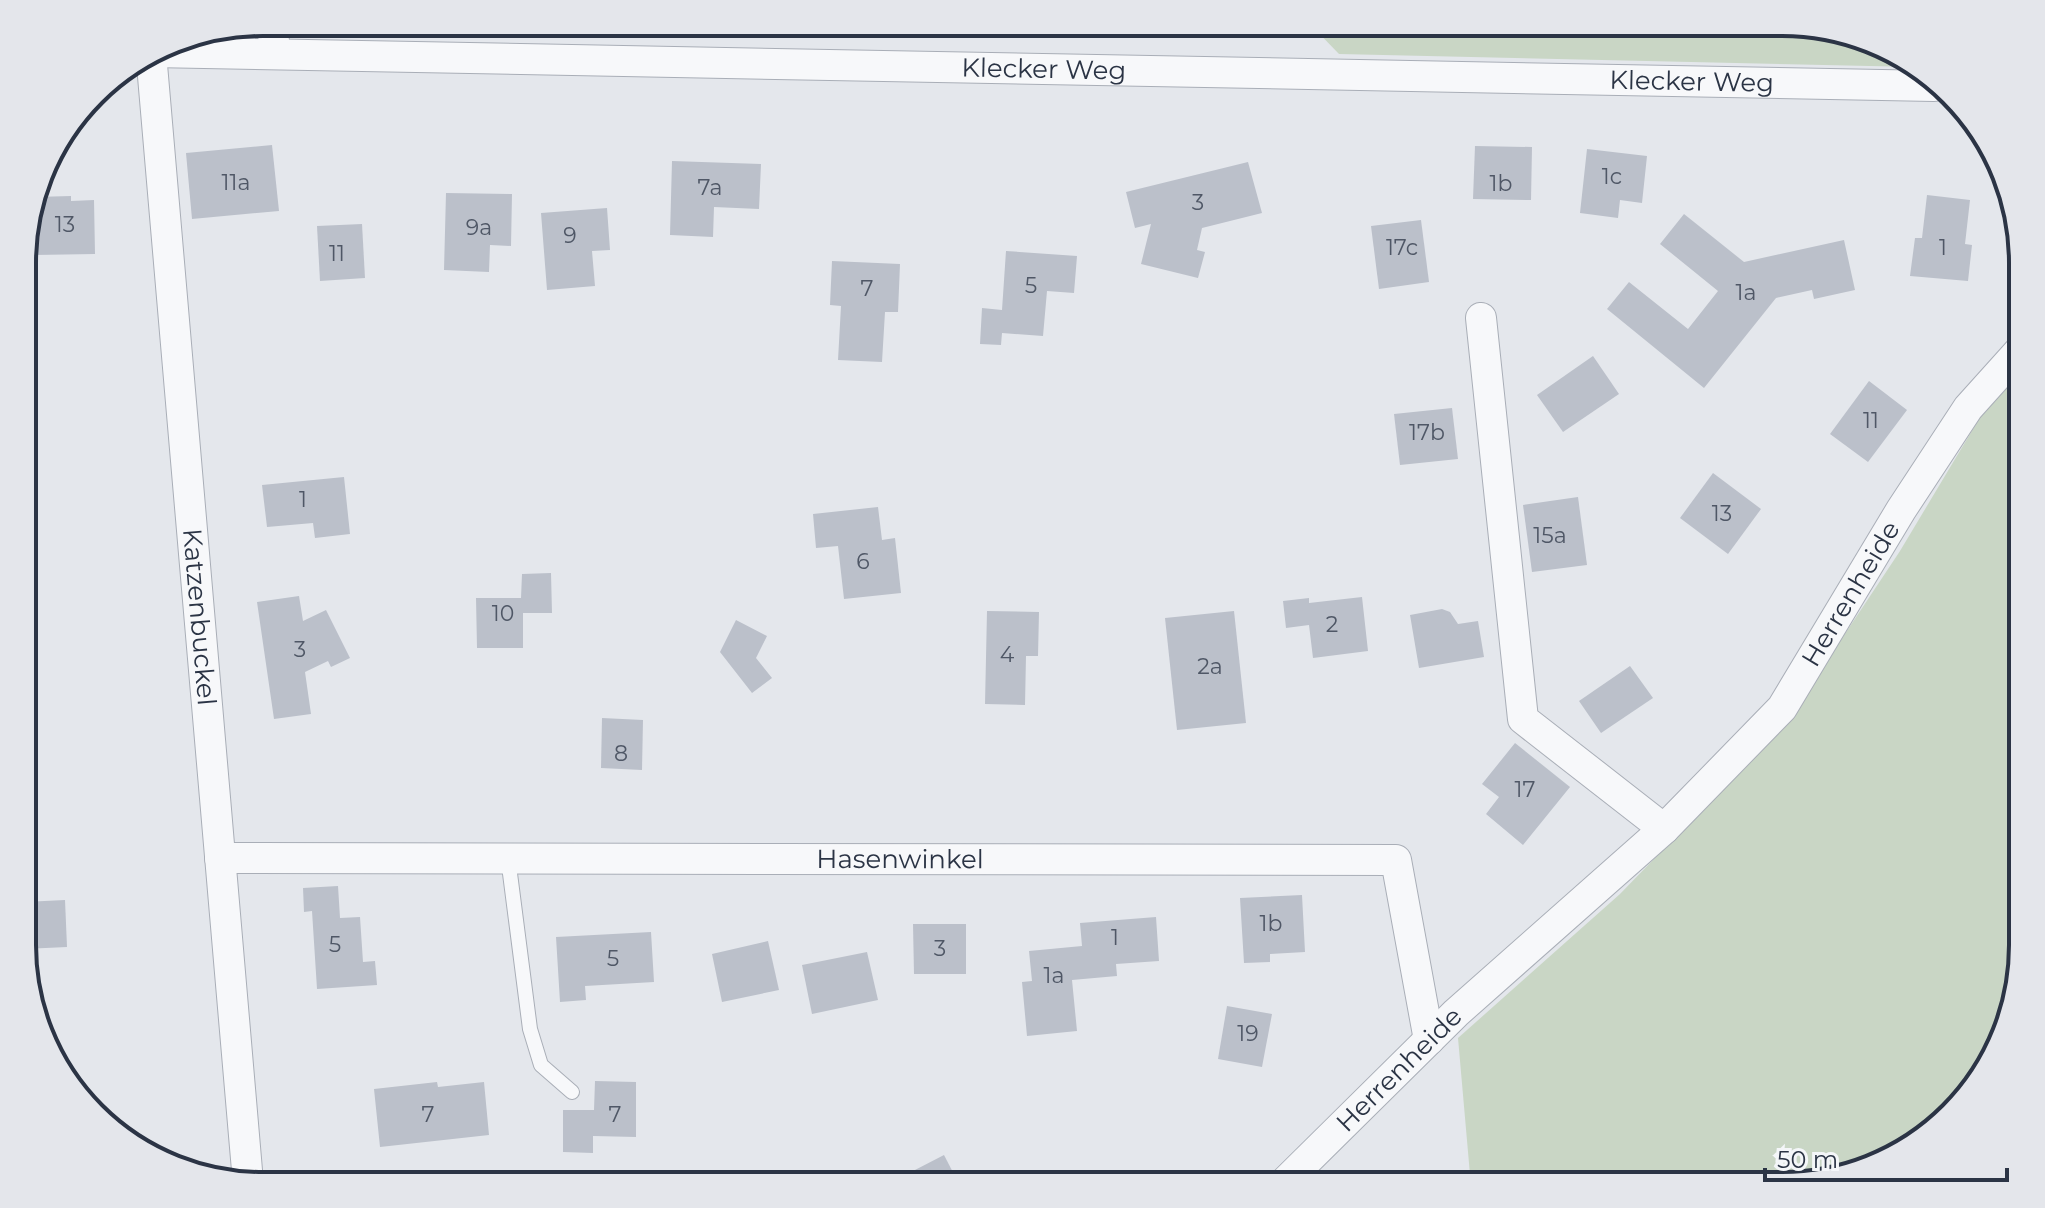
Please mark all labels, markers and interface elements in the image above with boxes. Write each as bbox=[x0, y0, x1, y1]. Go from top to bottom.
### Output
street label: Klecker Weg bbox=[961, 51, 1126, 87]
street label: Klecker Weg bbox=[1609, 64, 1774, 99]
house number: 1c bbox=[1602, 163, 1622, 190]
house number: 11a bbox=[222, 169, 250, 196]
house number: 1b bbox=[1490, 170, 1512, 197]
house number: 7a bbox=[697, 174, 723, 201]
house number: 3 bbox=[1192, 189, 1204, 216]
house number: 13 bbox=[55, 211, 75, 238]
house number: 9a bbox=[466, 214, 492, 241]
house number: 9 bbox=[563, 222, 577, 249]
house number: 17c bbox=[1386, 234, 1418, 261]
house number: 1 bbox=[1939, 234, 1947, 261]
house number: 11 bbox=[329, 240, 345, 267]
house number: 5 bbox=[1025, 272, 1037, 299]
house number: 7 bbox=[861, 275, 874, 302]
house number: 1a bbox=[1736, 279, 1756, 306]
house number: 11 bbox=[1863, 407, 1879, 434]
house number: 17b bbox=[1409, 419, 1445, 446]
house number: 1 bbox=[299, 486, 307, 513]
house number: 13 bbox=[1712, 500, 1732, 527]
street label: Herrenheide bbox=[1795, 515, 1907, 672]
house number: 15a bbox=[1533, 522, 1567, 549]
street label: Katzenbuckel bbox=[176, 527, 223, 707]
house number: 6 bbox=[856, 548, 870, 575]
house number: 10 bbox=[492, 600, 514, 627]
house number: 2 bbox=[1326, 611, 1338, 638]
house number: 3 bbox=[294, 636, 306, 663]
house number: 4 bbox=[1000, 641, 1015, 668]
house number: 2a bbox=[1197, 653, 1223, 680]
house number: 8 bbox=[614, 740, 628, 767]
house number: 17 bbox=[1515, 776, 1535, 803]
street label: Hasenwinkel bbox=[816, 843, 984, 875]
house number: 1b bbox=[1260, 910, 1282, 937]
house number: 1 bbox=[1111, 924, 1119, 951]
house number: 5 bbox=[329, 931, 341, 958]
house number: 3 bbox=[934, 935, 946, 962]
house number: 5 bbox=[607, 945, 619, 972]
house number: 1a bbox=[1044, 962, 1064, 989]
street label: Herrenheide bbox=[1329, 1000, 1469, 1138]
house number: 19 bbox=[1237, 1020, 1259, 1047]
house number: 7 bbox=[422, 1101, 435, 1128]
house number: 7 bbox=[609, 1101, 622, 1128]
scale bar bbox=[1765, 1132, 2007, 1182]
text: 50 m bbox=[1777, 1145, 1838, 1174]

